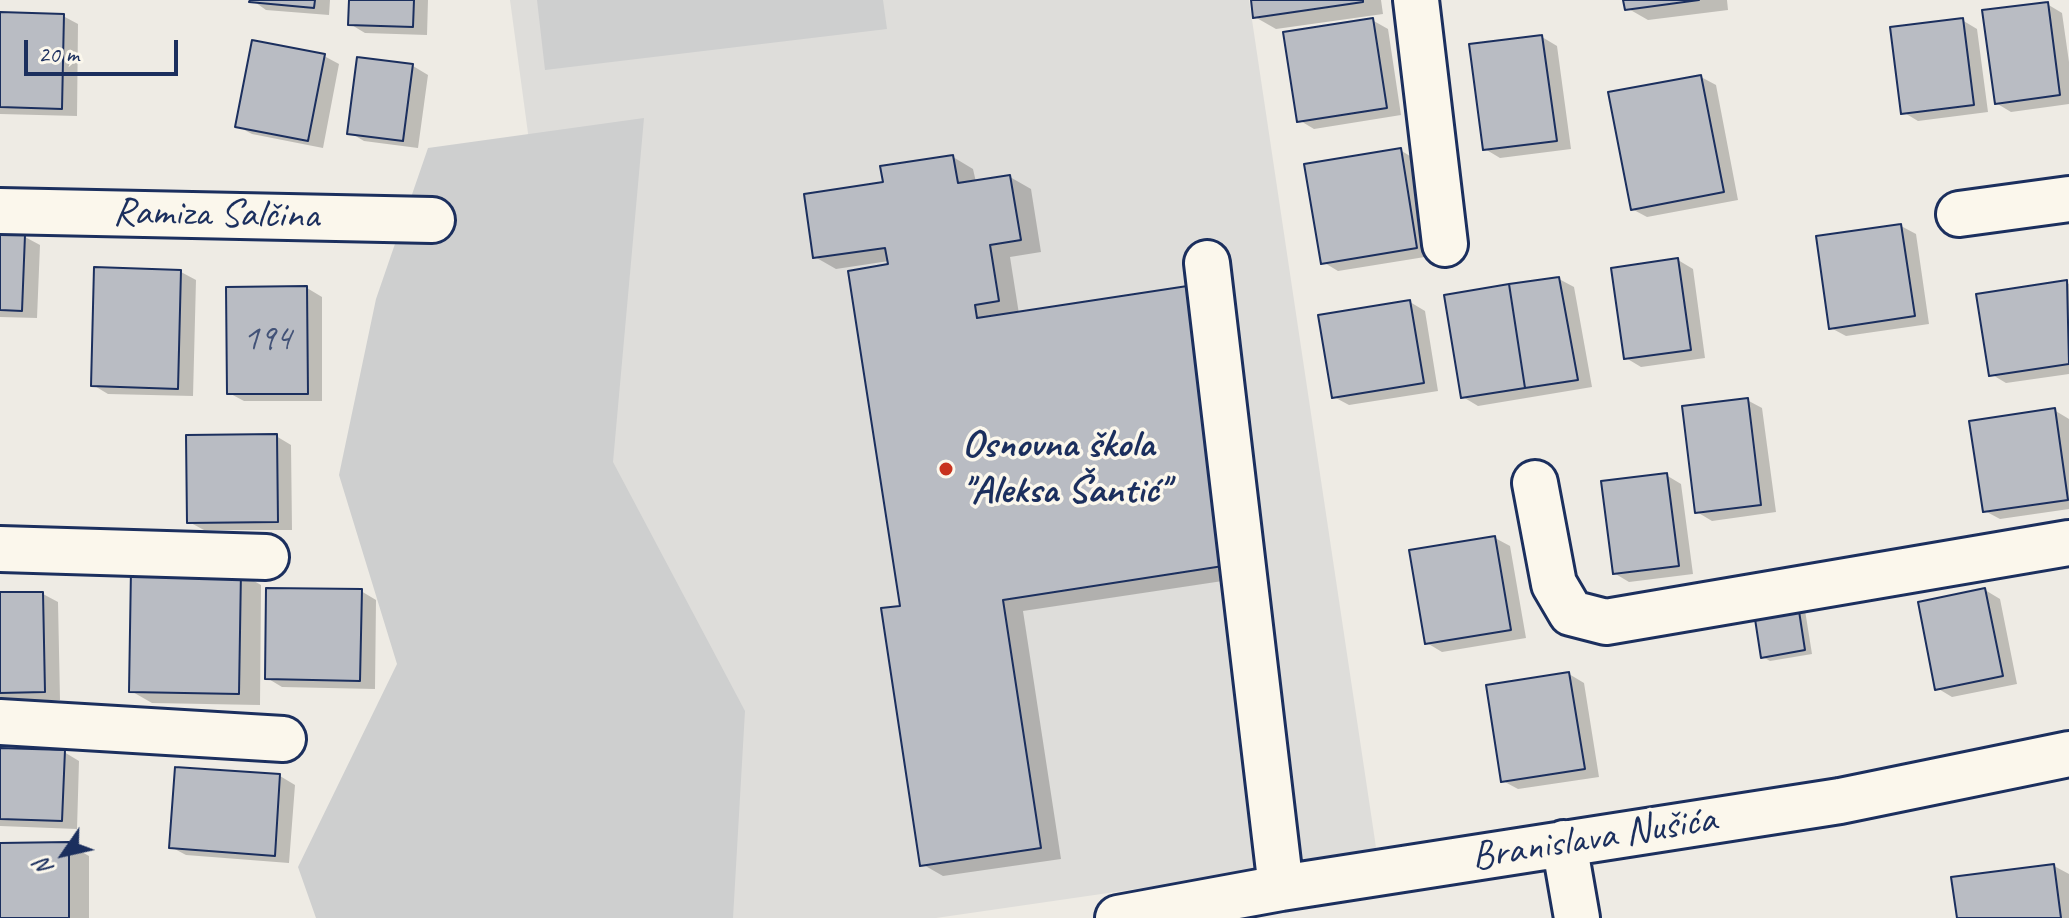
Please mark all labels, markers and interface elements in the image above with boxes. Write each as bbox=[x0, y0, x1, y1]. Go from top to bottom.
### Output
scale bar bbox=[28, 24, 182, 74]
text: 20 m bbox=[38, 39, 79, 69]
street label: Ramiza Salčina bbox=[113, 189, 319, 241]
house number: 194 bbox=[243, 318, 291, 362]
place label: Osnovna škola "Aleksa Šantić" bbox=[962, 422, 1168, 516]
marker: Osnovna škola "Aleksa Šantić" bbox=[937, 460, 955, 478]
street label: Branislava Nušića bbox=[1468, 796, 1720, 882]
north arrow bbox=[24, 814, 104, 894]
text: N bbox=[29, 854, 60, 881]

